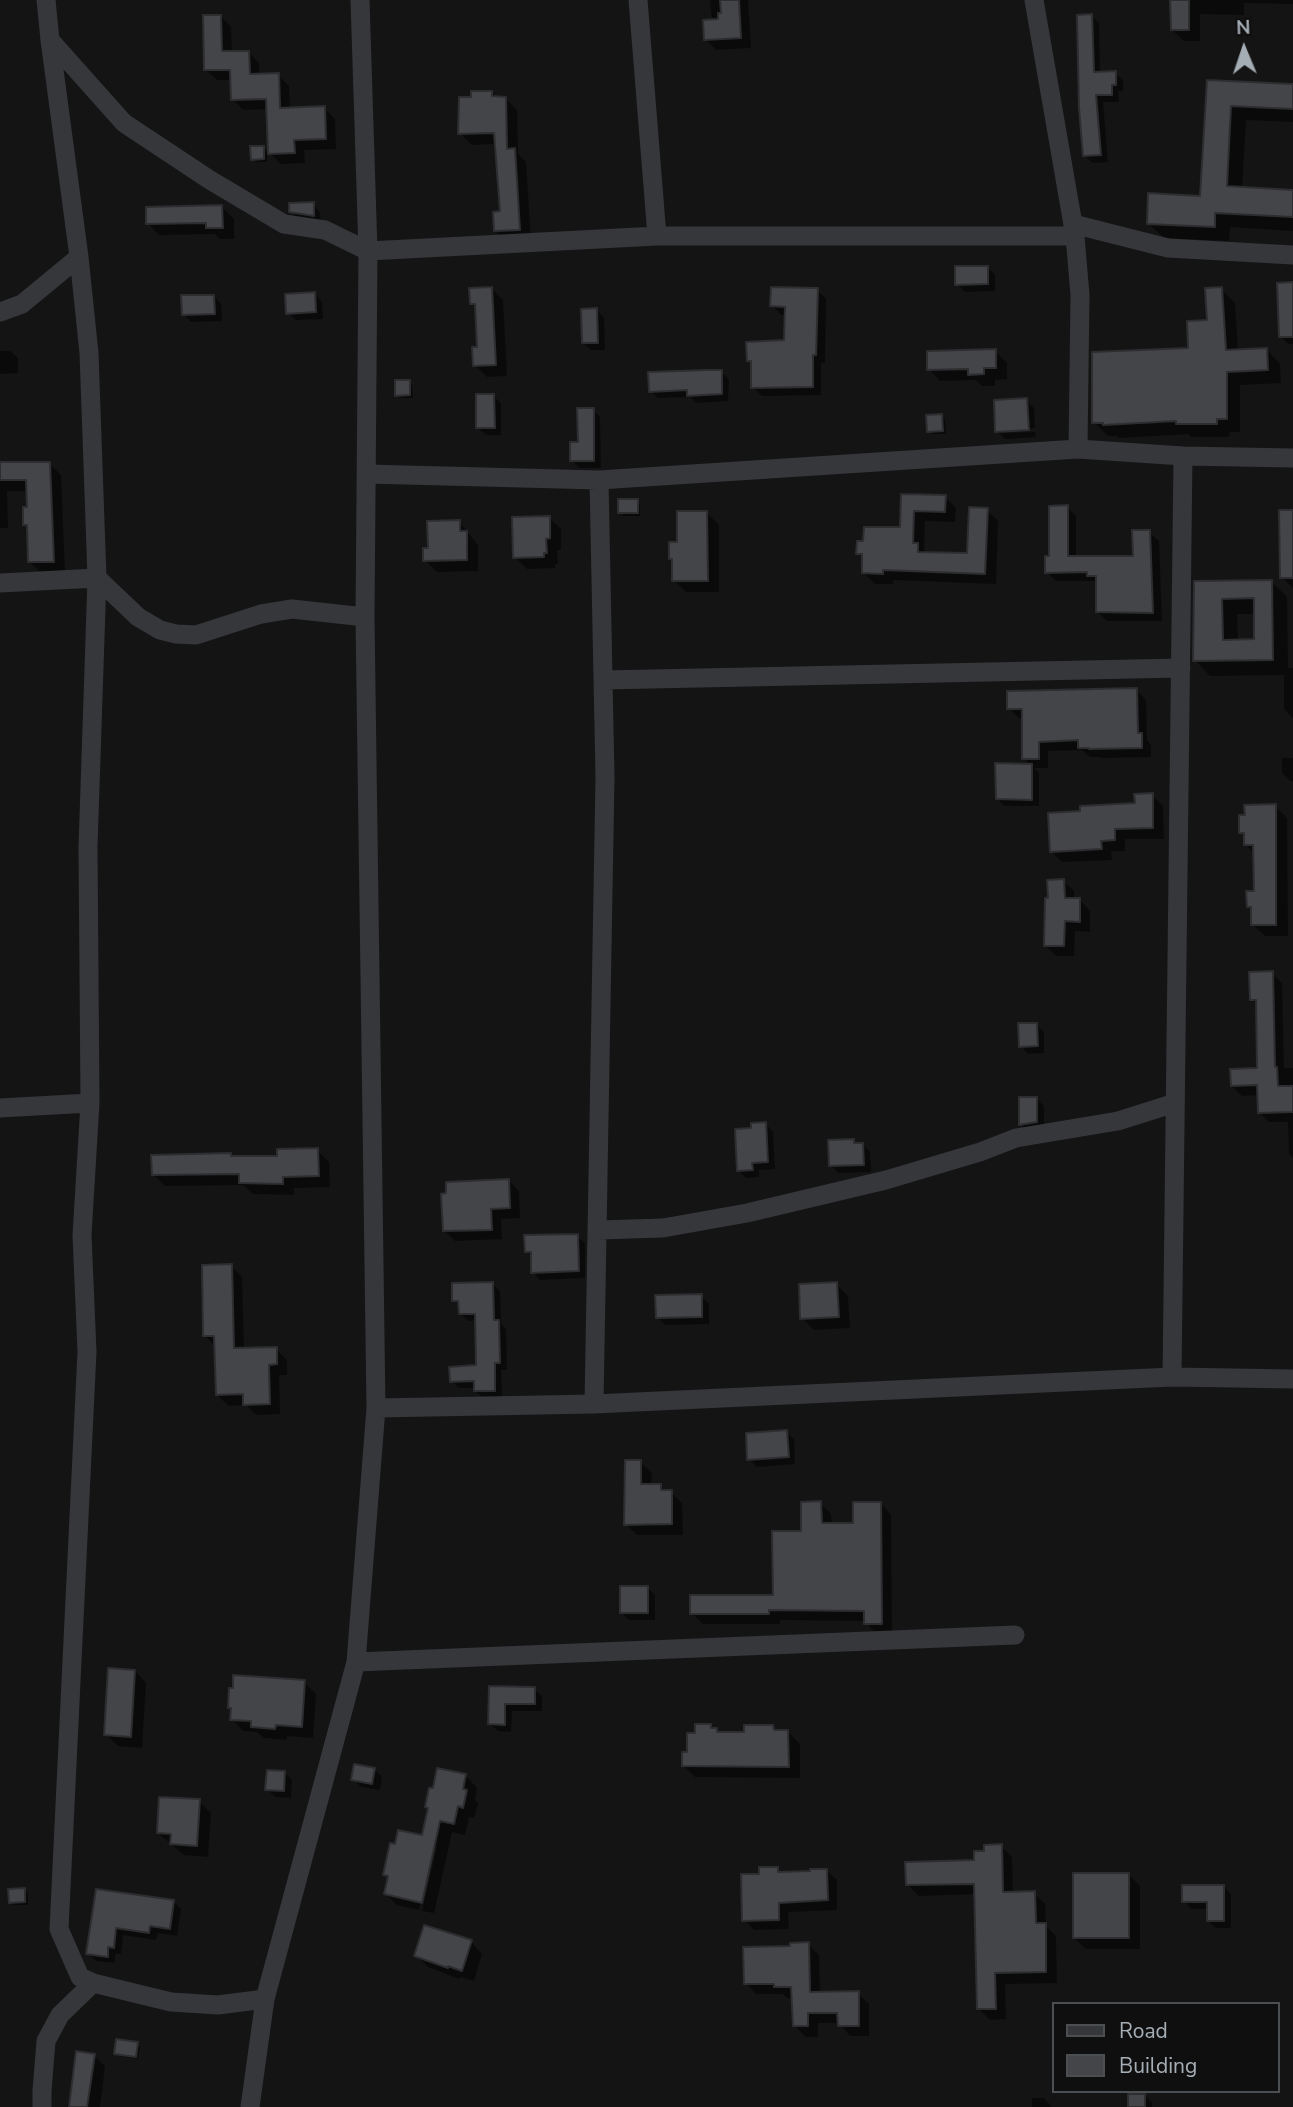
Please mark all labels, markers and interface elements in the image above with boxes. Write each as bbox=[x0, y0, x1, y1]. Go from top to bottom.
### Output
north arrow bbox=[1209, 14, 1279, 84]
text: N bbox=[1236, 15, 1251, 41]
legend bbox=[1052, 2002, 1279, 2093]
text: Road bbox=[1119, 2017, 1168, 2045]
text: Building bbox=[1119, 2052, 1197, 2080]

